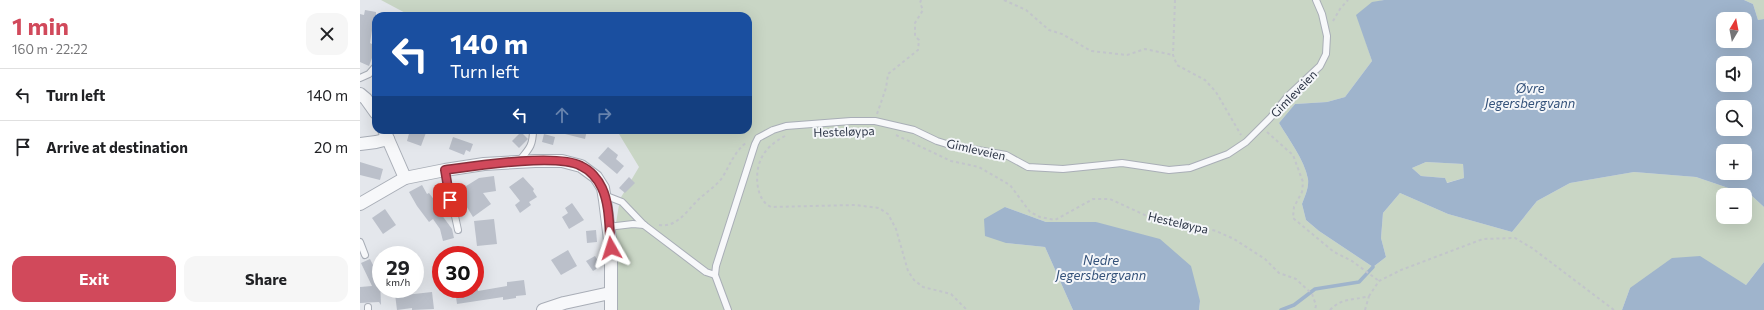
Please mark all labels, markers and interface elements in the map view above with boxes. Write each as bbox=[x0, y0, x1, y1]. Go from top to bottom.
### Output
text: 1 min bbox=[12, 11, 69, 40]
north arrow bbox=[1716, 12, 1752, 48]
map controls bbox=[1716, 12, 1752, 224]
button: close bbox=[306, 13, 348, 55]
text: 140 m bbox=[450, 26, 528, 60]
icon: left bbox=[384, 28, 436, 80]
text: 160 m · 22:22 bbox=[12, 41, 88, 57]
button: sound bbox=[1716, 56, 1752, 92]
text: Turn left bbox=[450, 60, 519, 82]
street label: Gimleveien bbox=[1267, 67, 1319, 120]
water label: Øvre Jegersbergvann bbox=[1484, 80, 1575, 111]
icon: left bbox=[12, 84, 34, 106]
text: Turn left bbox=[46, 86, 105, 104]
text: 140 m bbox=[307, 86, 348, 104]
button: search bbox=[1716, 100, 1752, 136]
icon: left bbox=[509, 104, 531, 126]
icon: ahead bbox=[551, 104, 573, 126]
icon: right bbox=[593, 104, 615, 126]
street label: Hesteløypa bbox=[813, 123, 875, 139]
street label: Gimleveien bbox=[945, 135, 1007, 163]
icon: arrive bbox=[12, 136, 34, 158]
text: Arrive at destination bbox=[46, 138, 188, 156]
text: 20 m bbox=[314, 138, 348, 156]
button: + bbox=[1716, 144, 1752, 180]
pin bbox=[433, 183, 467, 217]
button: − bbox=[1716, 188, 1752, 224]
icon: arrive bbox=[439, 189, 461, 211]
street label: Hesteløypa bbox=[1147, 208, 1210, 236]
position arrow bbox=[590, 227, 632, 269]
speed limit sign: 30 bbox=[432, 246, 484, 298]
water label: Nedre Jegersbergvann bbox=[1055, 252, 1146, 283]
text: 29 bbox=[386, 255, 410, 279]
button: Exit bbox=[12, 256, 176, 302]
button: Share bbox=[184, 256, 348, 302]
text: km/h bbox=[386, 276, 410, 288]

